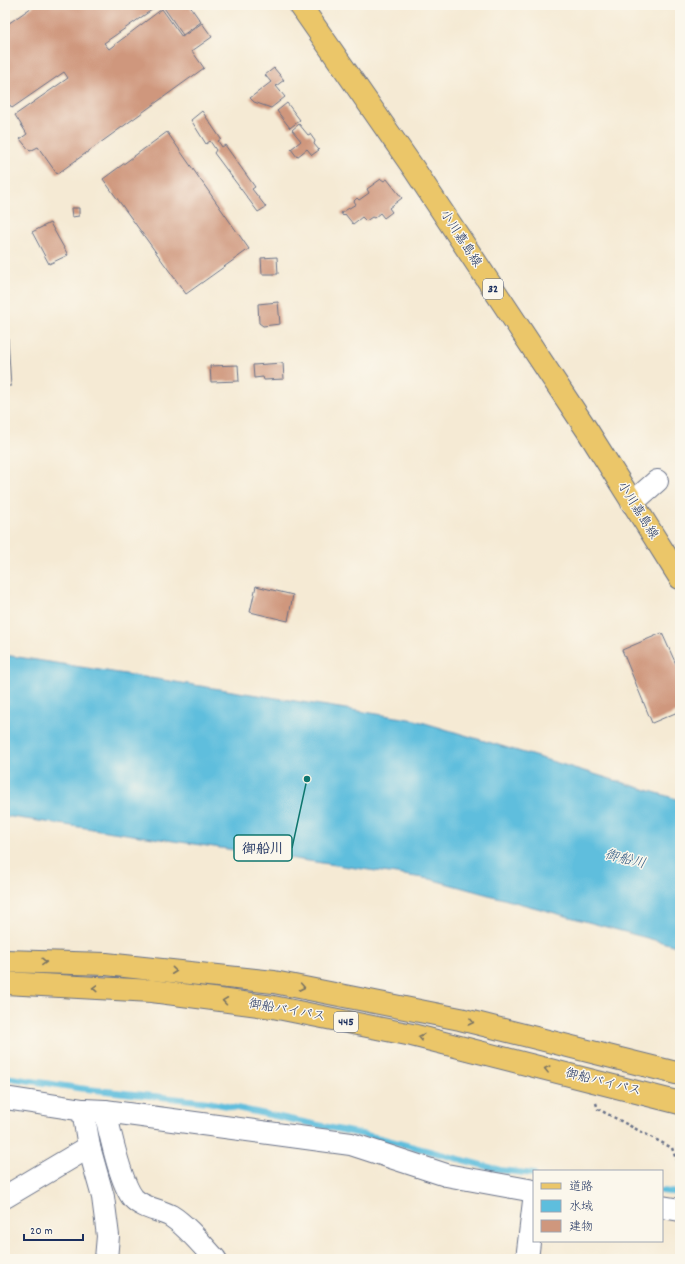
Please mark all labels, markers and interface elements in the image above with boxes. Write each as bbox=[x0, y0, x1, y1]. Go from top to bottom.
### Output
street label: 小川嘉島線 bbox=[434, 207, 486, 272]
road number: 32 bbox=[483, 279, 503, 299]
street label: 小川嘉島線 bbox=[612, 478, 663, 544]
callout: 御船川 bbox=[234, 835, 292, 861]
text: 御船川 bbox=[242, 840, 284, 860]
water label: 御船川 bbox=[602, 845, 648, 875]
one-way arrow bbox=[41, 958, 47, 966]
one-way arrow bbox=[171, 967, 177, 976]
one-way arrow bbox=[92, 983, 98, 992]
one-way arrow bbox=[299, 983, 306, 991]
street label: 御船バイパス bbox=[247, 995, 327, 1027]
one-way arrow bbox=[222, 997, 228, 1006]
road number: 445 bbox=[334, 1012, 358, 1032]
one-way arrow bbox=[467, 1017, 474, 1026]
one-way arrow bbox=[418, 1033, 425, 1042]
street label: 御船バイパス bbox=[563, 1064, 643, 1102]
one-way arrow bbox=[544, 1065, 551, 1074]
legend bbox=[533, 1170, 663, 1242]
text: 道路 bbox=[569, 1179, 593, 1196]
text: 水域 bbox=[569, 1199, 593, 1216]
scale bar bbox=[24, 1216, 83, 1242]
text: 建物 bbox=[569, 1219, 593, 1236]
text: 20 m bbox=[30, 1223, 53, 1240]

